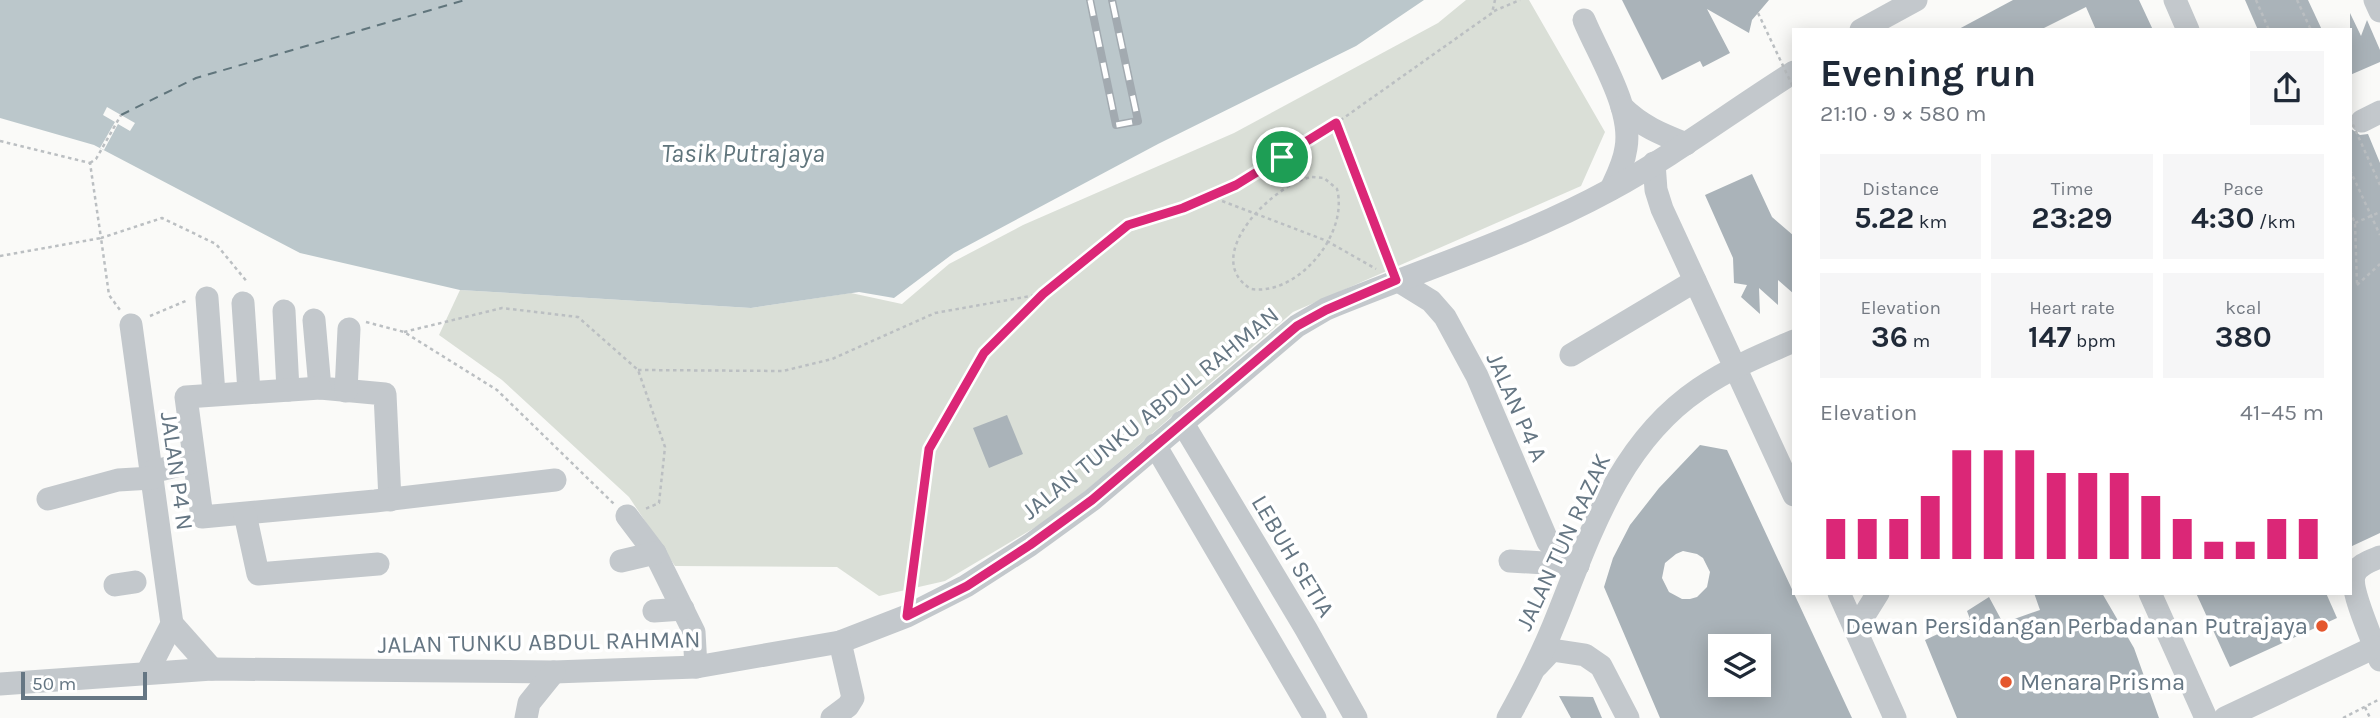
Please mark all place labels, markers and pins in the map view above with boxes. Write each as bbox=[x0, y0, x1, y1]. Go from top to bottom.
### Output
pin bbox=[1252, 127, 1312, 187]
place label: Dewan Persidangan Perbadanan Putrajaya bbox=[1845, 612, 2308, 640]
marker: Dewan Persidangan Perbadanan Putrajaya bbox=[2314, 618, 2330, 634]
place label: Menara Prisma bbox=[2020, 668, 2185, 696]
marker: Menara Prisma bbox=[1998, 674, 2014, 690]

